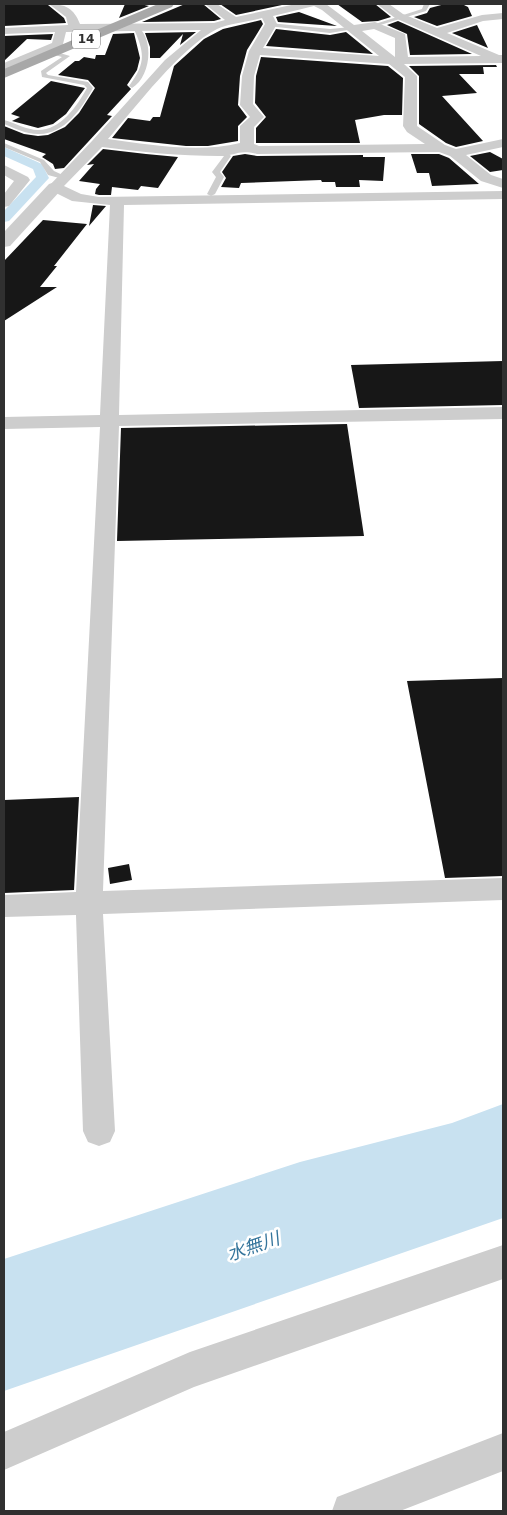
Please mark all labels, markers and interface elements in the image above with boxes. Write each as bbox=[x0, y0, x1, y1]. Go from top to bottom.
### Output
road number: 14 bbox=[72, 30, 100, 48]
water label: 水無川 bbox=[224, 1227, 284, 1265]

